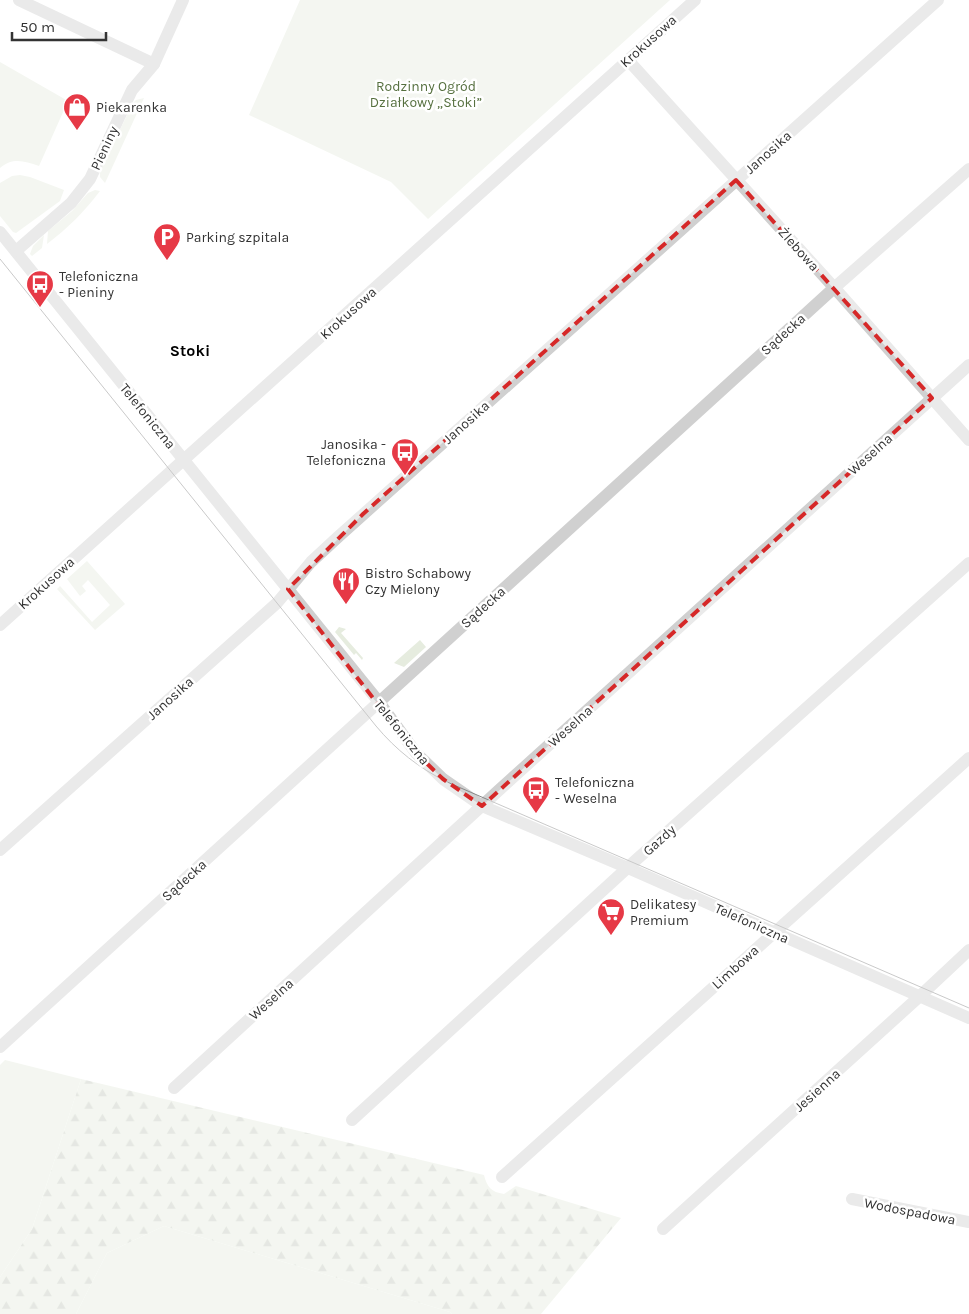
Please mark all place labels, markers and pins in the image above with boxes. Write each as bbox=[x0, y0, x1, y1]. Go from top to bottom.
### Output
shop icon: Piekarenka bbox=[62, 92, 92, 131]
place label: Piekarenka bbox=[96, 99, 167, 116]
parking icon: Parking szpitala bbox=[152, 222, 182, 261]
place label: Parking szpitala bbox=[186, 229, 289, 246]
place label: Telefoniczna - Pieniny bbox=[59, 268, 138, 301]
bus stop icon: Telefoniczna - Pieniny bbox=[25, 269, 55, 308]
place label: Janosika - Telefoniczna bbox=[307, 436, 386, 469]
bus stop icon: Janosika - Telefoniczna bbox=[390, 437, 420, 476]
place label: Bistro Schabowy Czy Mielony bbox=[365, 565, 471, 598]
restaurant icon: Bistro Schabowy Czy Mielony bbox=[331, 566, 361, 605]
place label: Telefoniczna - Weselna bbox=[555, 774, 634, 807]
bus stop icon: Telefoniczna - Weselna bbox=[521, 775, 551, 814]
place label: Delikatesy Premium bbox=[630, 896, 697, 929]
supermarket icon: Delikatesy Premium bbox=[596, 897, 626, 936]

